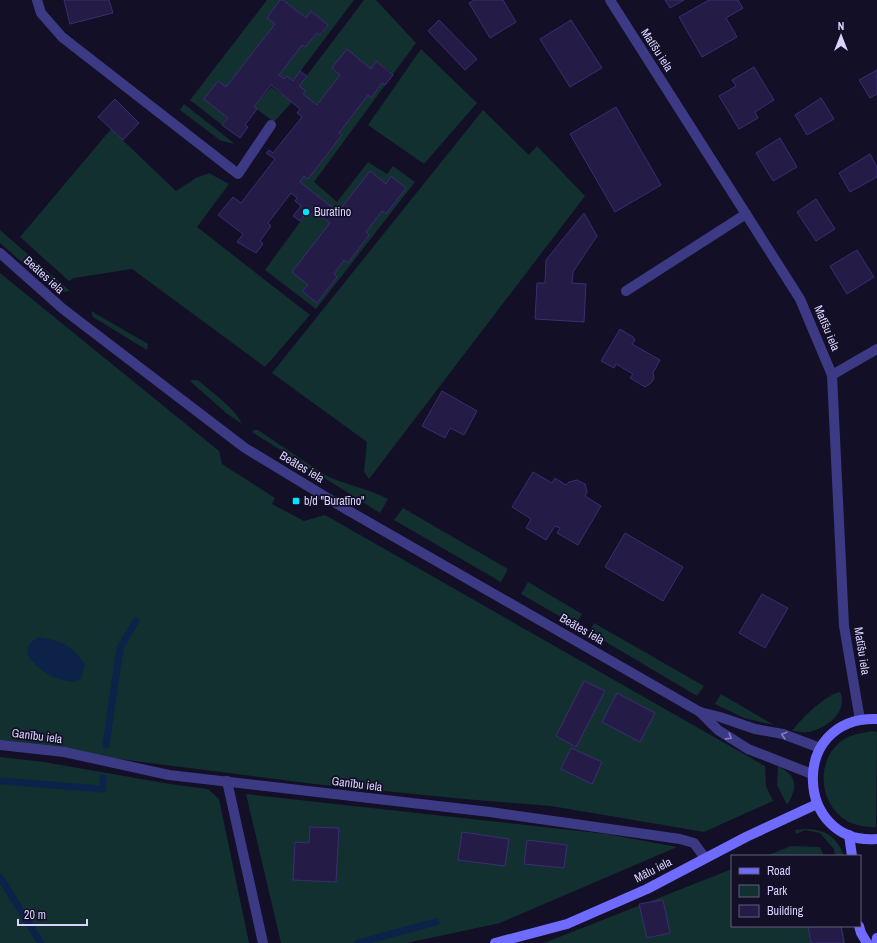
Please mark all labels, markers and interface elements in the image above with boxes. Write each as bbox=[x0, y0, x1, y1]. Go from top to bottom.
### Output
north arrow bbox=[821, 16, 861, 56]
text: N bbox=[838, 19, 844, 33]
street label: Matīšu iela bbox=[637, 25, 677, 75]
place label: Buratino bbox=[314, 204, 351, 220]
marker: Buratino bbox=[301, 207, 311, 217]
street label: Beātes iela bbox=[20, 253, 68, 298]
street label: Matīšu iela bbox=[810, 303, 844, 354]
street label: Beātes iela bbox=[277, 447, 328, 487]
place label: b/d "Buratīno" bbox=[304, 493, 365, 509]
marker: b/d "Buratīno" bbox=[291, 496, 301, 506]
street label: Beātes iela bbox=[557, 610, 608, 648]
street label: Matīšu iela bbox=[850, 626, 874, 677]
street label: Ganību iela bbox=[11, 725, 64, 747]
one-way arrow bbox=[780, 731, 787, 740]
one-way arrow bbox=[725, 732, 732, 740]
street label: Ganību iela bbox=[331, 773, 384, 795]
street label: Mālu iela bbox=[632, 854, 675, 886]
legend bbox=[731, 855, 861, 927]
text: Road bbox=[767, 863, 791, 879]
text: Park bbox=[767, 883, 787, 899]
scale bar bbox=[18, 901, 87, 927]
text: Building bbox=[767, 903, 804, 919]
text: 20 m bbox=[24, 907, 46, 923]

